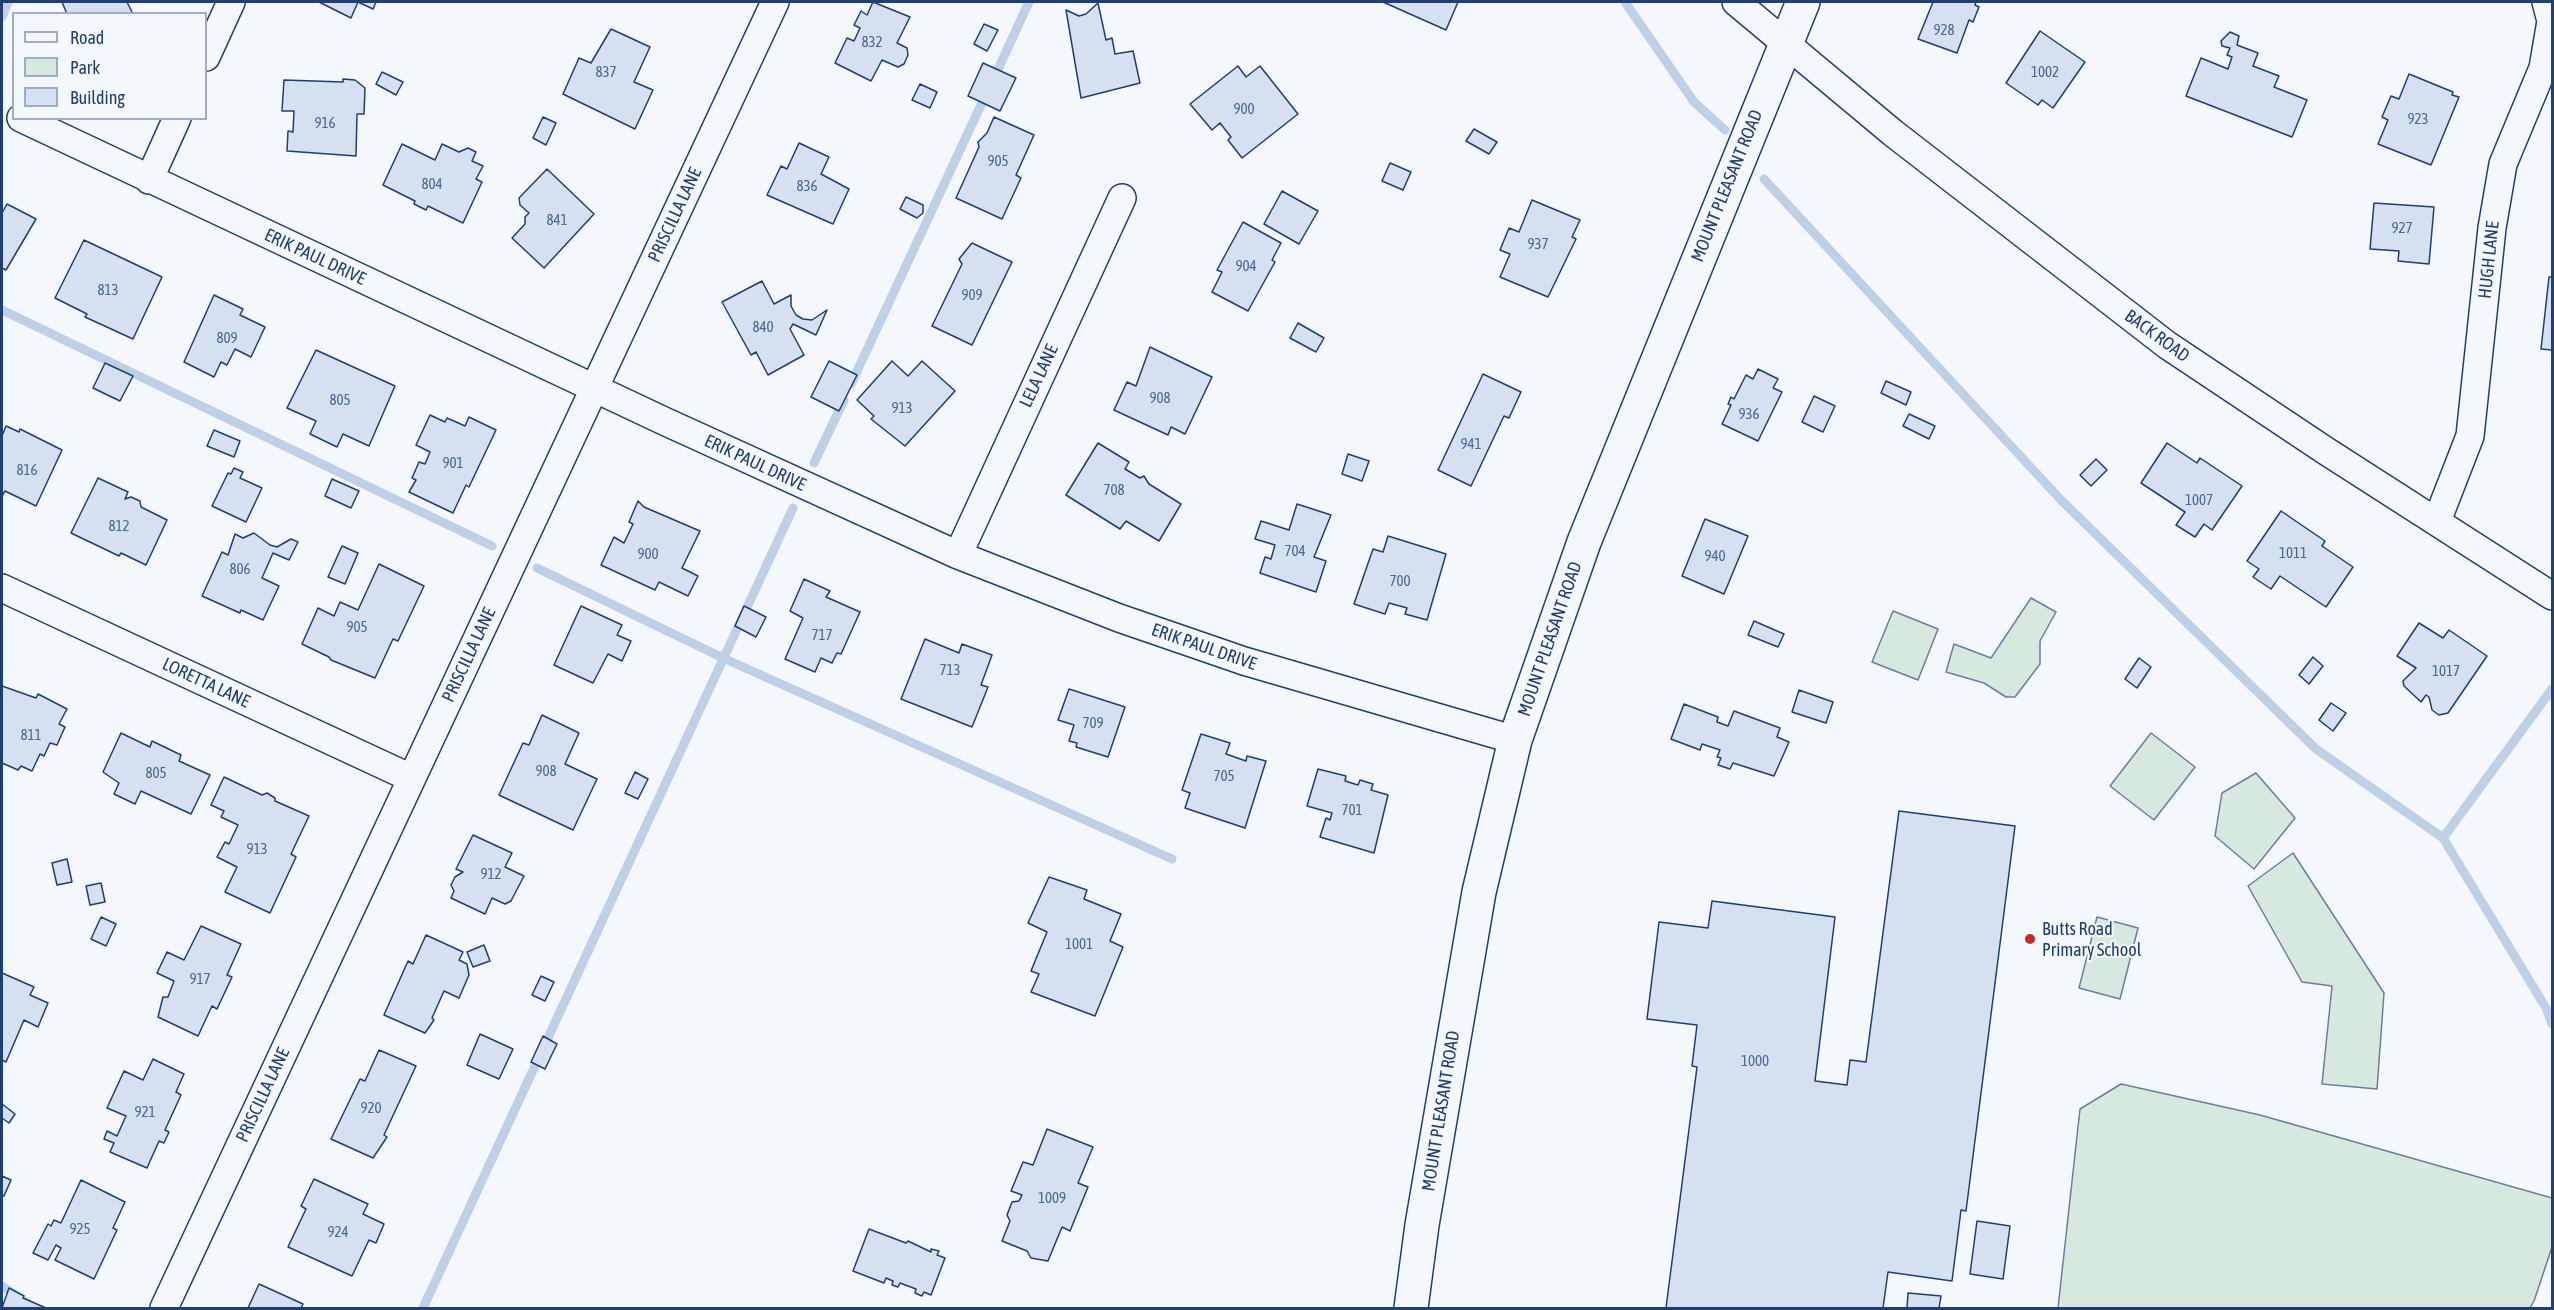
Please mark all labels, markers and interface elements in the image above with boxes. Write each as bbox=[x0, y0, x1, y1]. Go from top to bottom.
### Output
legend bbox=[12, 12, 207, 120]
house number: 928 bbox=[1933, 21, 1955, 39]
text: Road bbox=[70, 27, 104, 48]
house number: 832 bbox=[861, 33, 883, 51]
text: Park bbox=[70, 57, 100, 78]
house number: 837 bbox=[595, 63, 617, 81]
house number: 1002 bbox=[2031, 63, 2059, 81]
text: Building bbox=[70, 87, 125, 108]
house number: 900 bbox=[1233, 100, 1255, 118]
street label: MOUNT PLEASANT ROAD bbox=[1687, 107, 1767, 265]
house number: 923 bbox=[2407, 110, 2429, 128]
house number: 916 bbox=[314, 114, 336, 132]
house number: 905 bbox=[987, 152, 1009, 170]
street label: PRISCILLA LANE bbox=[644, 164, 706, 266]
house number: 804 bbox=[421, 175, 443, 193]
house number: 836 bbox=[796, 177, 818, 195]
house number: 841 bbox=[546, 211, 568, 229]
house number: 927 bbox=[2391, 219, 2413, 237]
street label: HUGH LANE bbox=[2474, 220, 2504, 300]
street label: ERIK PAUL DRIVE bbox=[261, 224, 369, 290]
house number: 937 bbox=[1527, 235, 1549, 253]
house number: 904 bbox=[1235, 257, 1257, 275]
house number: 813 bbox=[97, 281, 119, 299]
house number: 909 bbox=[961, 286, 983, 304]
street label: BACK ROAD bbox=[2120, 305, 2194, 367]
house number: 840 bbox=[752, 318, 774, 336]
house number: 809 bbox=[216, 329, 238, 347]
street label: LELA LANE bbox=[1015, 341, 1063, 411]
house number: 908 bbox=[1149, 389, 1171, 407]
house number: 805 bbox=[329, 391, 351, 409]
house number: 913 bbox=[891, 399, 913, 417]
house number: 936 bbox=[1738, 405, 1760, 423]
street label: ERIK PAUL DRIVE bbox=[701, 430, 809, 496]
house number: 941 bbox=[1460, 435, 1482, 453]
house number: 901 bbox=[442, 454, 464, 472]
house number: 816 bbox=[16, 461, 38, 479]
house number: 708 bbox=[1103, 481, 1125, 499]
house number: 1007 bbox=[2185, 491, 2213, 509]
house number: 812 bbox=[108, 517, 130, 535]
house number: 704 bbox=[1284, 542, 1306, 560]
house number: 1011 bbox=[2279, 544, 2307, 562]
house number: 900 bbox=[637, 545, 659, 563]
house number: 940 bbox=[1704, 547, 1726, 565]
street label: MOUNT PLEASANT ROAD bbox=[1513, 559, 1587, 719]
house number: 806 bbox=[229, 560, 251, 578]
house number: 700 bbox=[1389, 572, 1411, 590]
street label: PRISCILLA LANE bbox=[438, 604, 500, 706]
house number: 905 bbox=[346, 618, 368, 636]
street label: ERIK PAUL DRIVE bbox=[1149, 619, 1259, 675]
house number: 717 bbox=[811, 626, 833, 644]
street label: LORETTA LANE bbox=[159, 653, 253, 713]
house number: 713 bbox=[939, 661, 961, 679]
house number: 1017 bbox=[2432, 662, 2460, 680]
house number: 709 bbox=[1082, 714, 1104, 732]
house number: 811 bbox=[20, 726, 42, 744]
house number: 908 bbox=[535, 762, 557, 780]
house number: 805 bbox=[145, 764, 167, 782]
house number: 705 bbox=[1213, 767, 1235, 785]
house number: 701 bbox=[1341, 801, 1363, 819]
house number: 913 bbox=[246, 840, 268, 858]
house number: 912 bbox=[480, 865, 502, 883]
place label: Butts Road Primary School bbox=[2042, 918, 2141, 960]
marker: Butts Road Primary School bbox=[2023, 932, 2037, 946]
house number: 1001 bbox=[1065, 935, 1093, 953]
house number: 917 bbox=[189, 970, 211, 988]
street label: MOUNT PLEASANT ROAD bbox=[1418, 1029, 1464, 1193]
street label: PRISCILLA LANE bbox=[232, 1044, 294, 1146]
house number: 1000 bbox=[1741, 1052, 1769, 1070]
house number: 920 bbox=[360, 1099, 382, 1117]
house number: 921 bbox=[134, 1103, 156, 1121]
house number: 1009 bbox=[1038, 1189, 1066, 1207]
house number: 925 bbox=[69, 1220, 91, 1238]
house number: 924 bbox=[327, 1223, 349, 1241]

